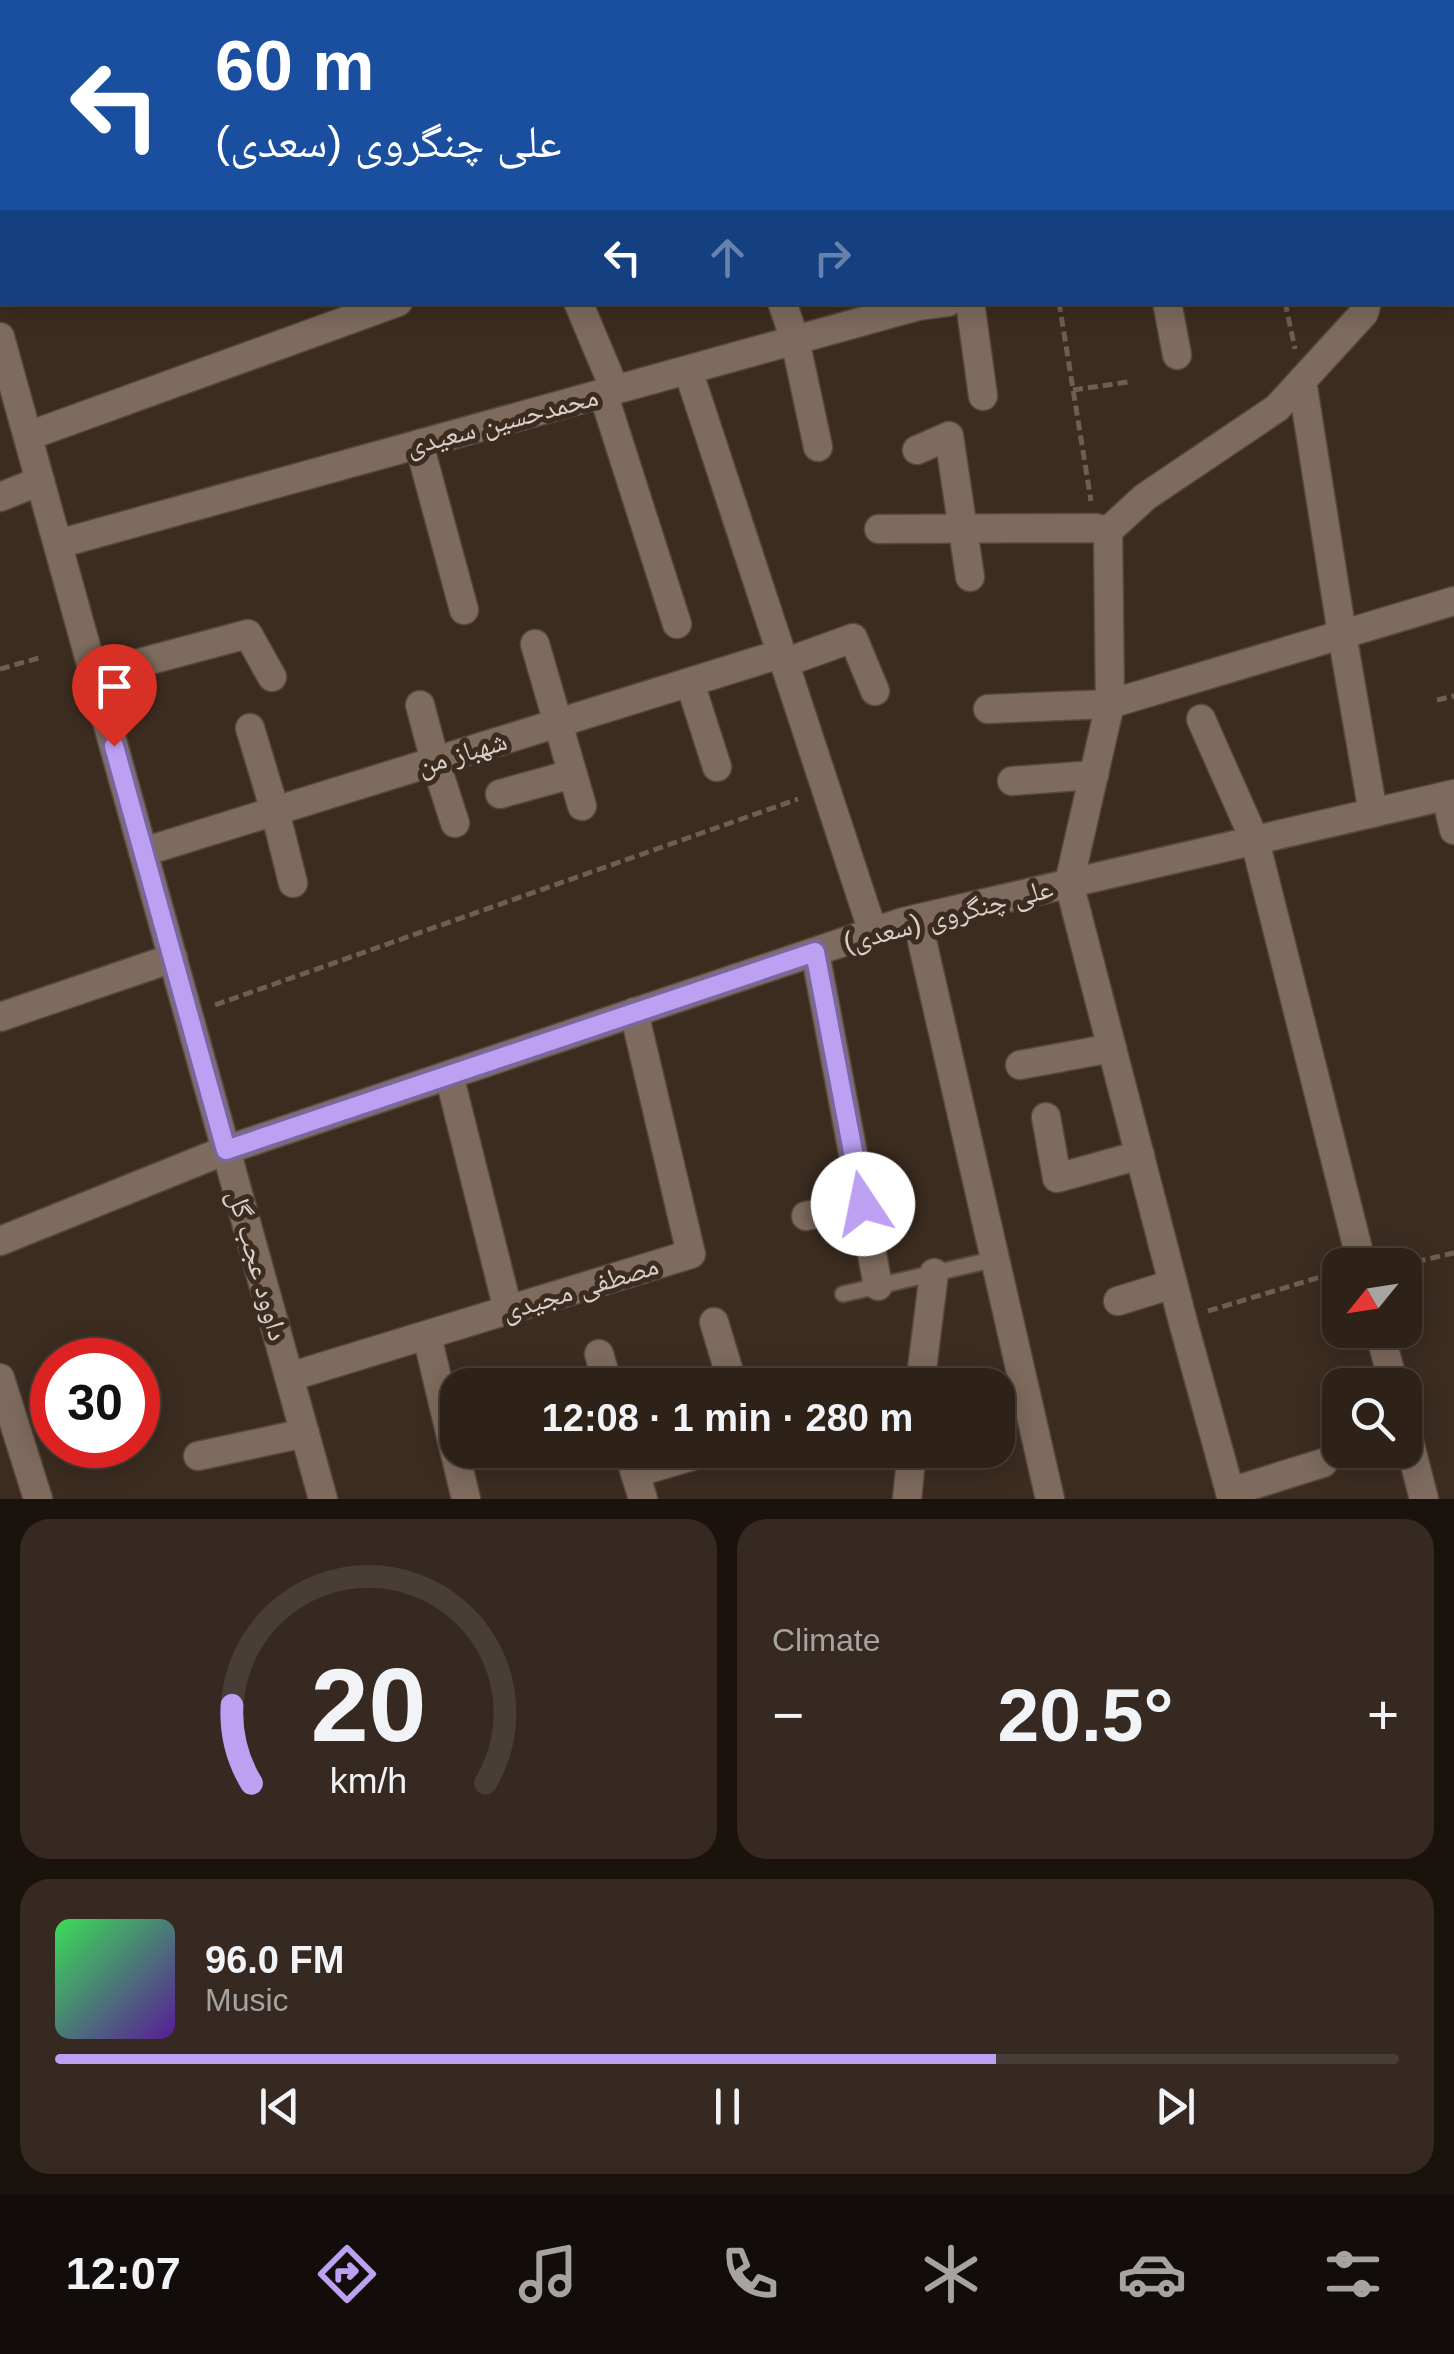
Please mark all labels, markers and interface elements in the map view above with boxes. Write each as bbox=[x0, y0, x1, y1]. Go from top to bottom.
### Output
text: 60 m bbox=[215, 27, 375, 105]
icon: left bbox=[50, 40, 180, 170]
text: علی چنگروی (سعدی) bbox=[215, 116, 562, 167]
icon: left bbox=[595, 230, 650, 285]
icon: ahead bbox=[700, 230, 755, 285]
icon: right bbox=[805, 230, 860, 285]
street label: محمدحسین سعیدی bbox=[403, 380, 602, 463]
pin bbox=[72, 644, 157, 747]
icon: arrive bbox=[87, 659, 142, 714]
street label: شهباز من bbox=[413, 725, 511, 783]
street label: علی چنگروی (سعدی) bbox=[840, 872, 1057, 960]
position arrow bbox=[811, 1152, 915, 1256]
street label: داوود عجب گل bbox=[220, 1186, 294, 1345]
north arrow bbox=[1322, 1248, 1422, 1348]
map controls bbox=[1322, 1248, 1422, 1468]
street label: مصطفی مجیدی bbox=[498, 1249, 663, 1328]
speed limit sign: 30 bbox=[30, 1338, 160, 1468]
button: search bbox=[1322, 1368, 1422, 1468]
text: 12:08 · 1 min · 280 m bbox=[542, 1397, 913, 1439]
text: Climate bbox=[772, 1622, 880, 1658]
text: 20 bbox=[311, 1647, 426, 1763]
text: 20.5° bbox=[998, 1673, 1173, 1757]
text: − bbox=[772, 1684, 804, 1746]
text: + bbox=[1367, 1684, 1399, 1746]
text: km/h bbox=[330, 1761, 407, 1801]
text: 96.0 FM bbox=[205, 1939, 344, 1981]
text: Music bbox=[205, 1982, 289, 2018]
icon: previous bbox=[252, 2079, 307, 2134]
icon: pause bbox=[700, 2079, 755, 2134]
icon: next bbox=[1148, 2079, 1203, 2134]
icon: directions bbox=[312, 2239, 382, 2309]
icon: music bbox=[513, 2239, 583, 2309]
icon: phone bbox=[715, 2239, 785, 2309]
icon: climate bbox=[916, 2239, 986, 2309]
icon: car bbox=[1117, 2239, 1187, 2309]
icon: filters bbox=[1318, 2239, 1388, 2309]
text: 12:07 bbox=[66, 2248, 181, 2299]

